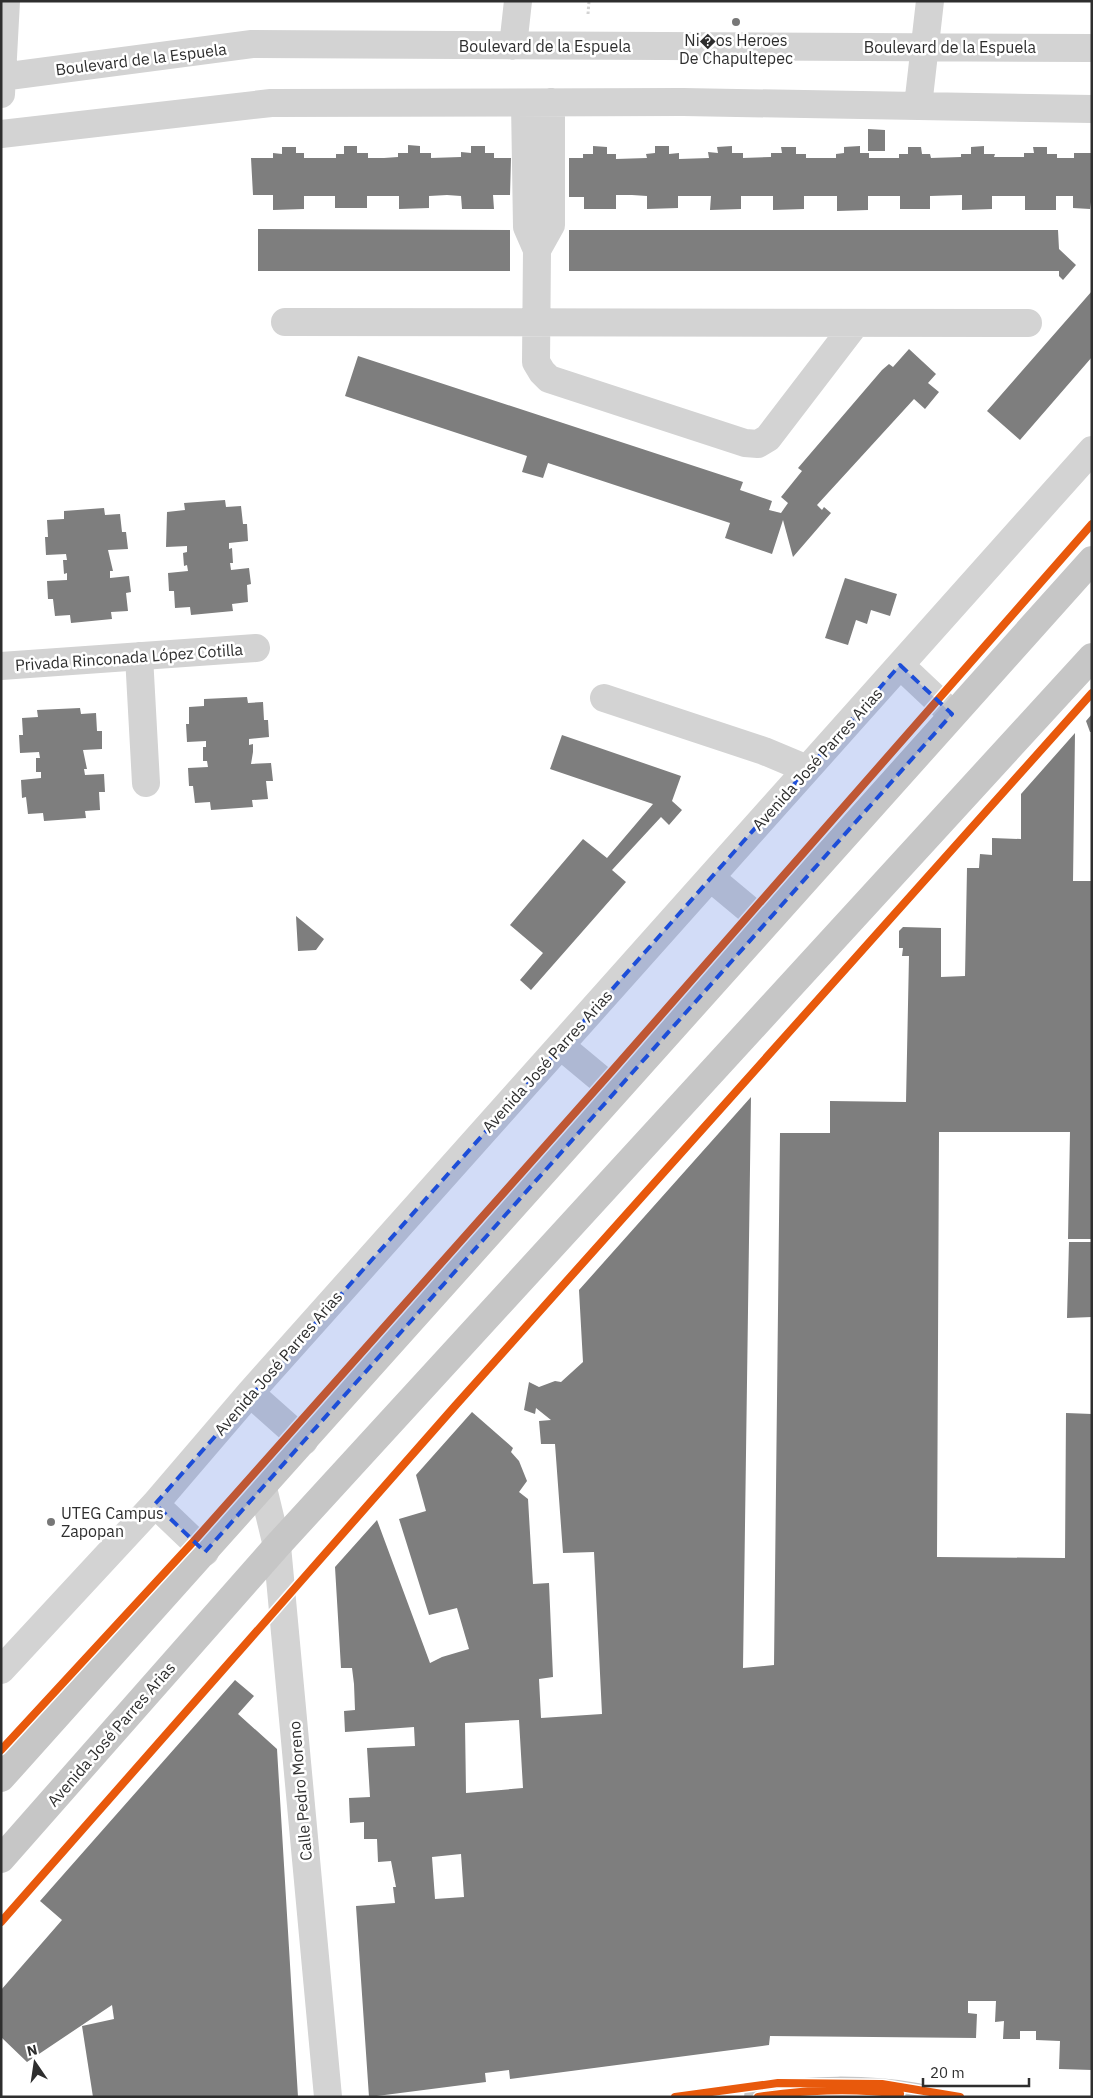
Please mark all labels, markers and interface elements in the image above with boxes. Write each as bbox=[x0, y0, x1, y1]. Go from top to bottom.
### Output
marker: Ni�os Heroes De Chapultepec bbox=[730, 16, 742, 28]
place label: Ni�os Heroes De Chapultepec bbox=[679, 30, 793, 68]
street label: Boulevard de la Espuela bbox=[459, 36, 632, 56]
street label: Boulevard de la Espuela bbox=[864, 37, 1037, 57]
street label: Boulevard de la Espuela bbox=[54, 39, 228, 79]
street label: Privada Rinconada López Cotilla bbox=[14, 639, 244, 675]
street label: Avenida José Parres Arias bbox=[748, 683, 886, 835]
street label: Avenida José Parres Arias bbox=[478, 985, 616, 1137]
street label: Avenida José Parres Arias bbox=[210, 1287, 346, 1439]
place label: UTEG Campus Zapopan bbox=[61, 1503, 164, 1541]
marker: UTEG Campus Zapopan bbox=[45, 1516, 57, 1528]
street label: Avenida José Parres Arias bbox=[43, 1658, 179, 1810]
street label: Calle Pedro Moreno bbox=[284, 1720, 316, 1862]
north arrow bbox=[10, 2038, 60, 2088]
text: N bbox=[25, 2040, 39, 2060]
scale bar bbox=[923, 2056, 1029, 2088]
text: 20 m bbox=[930, 2063, 965, 2082]

